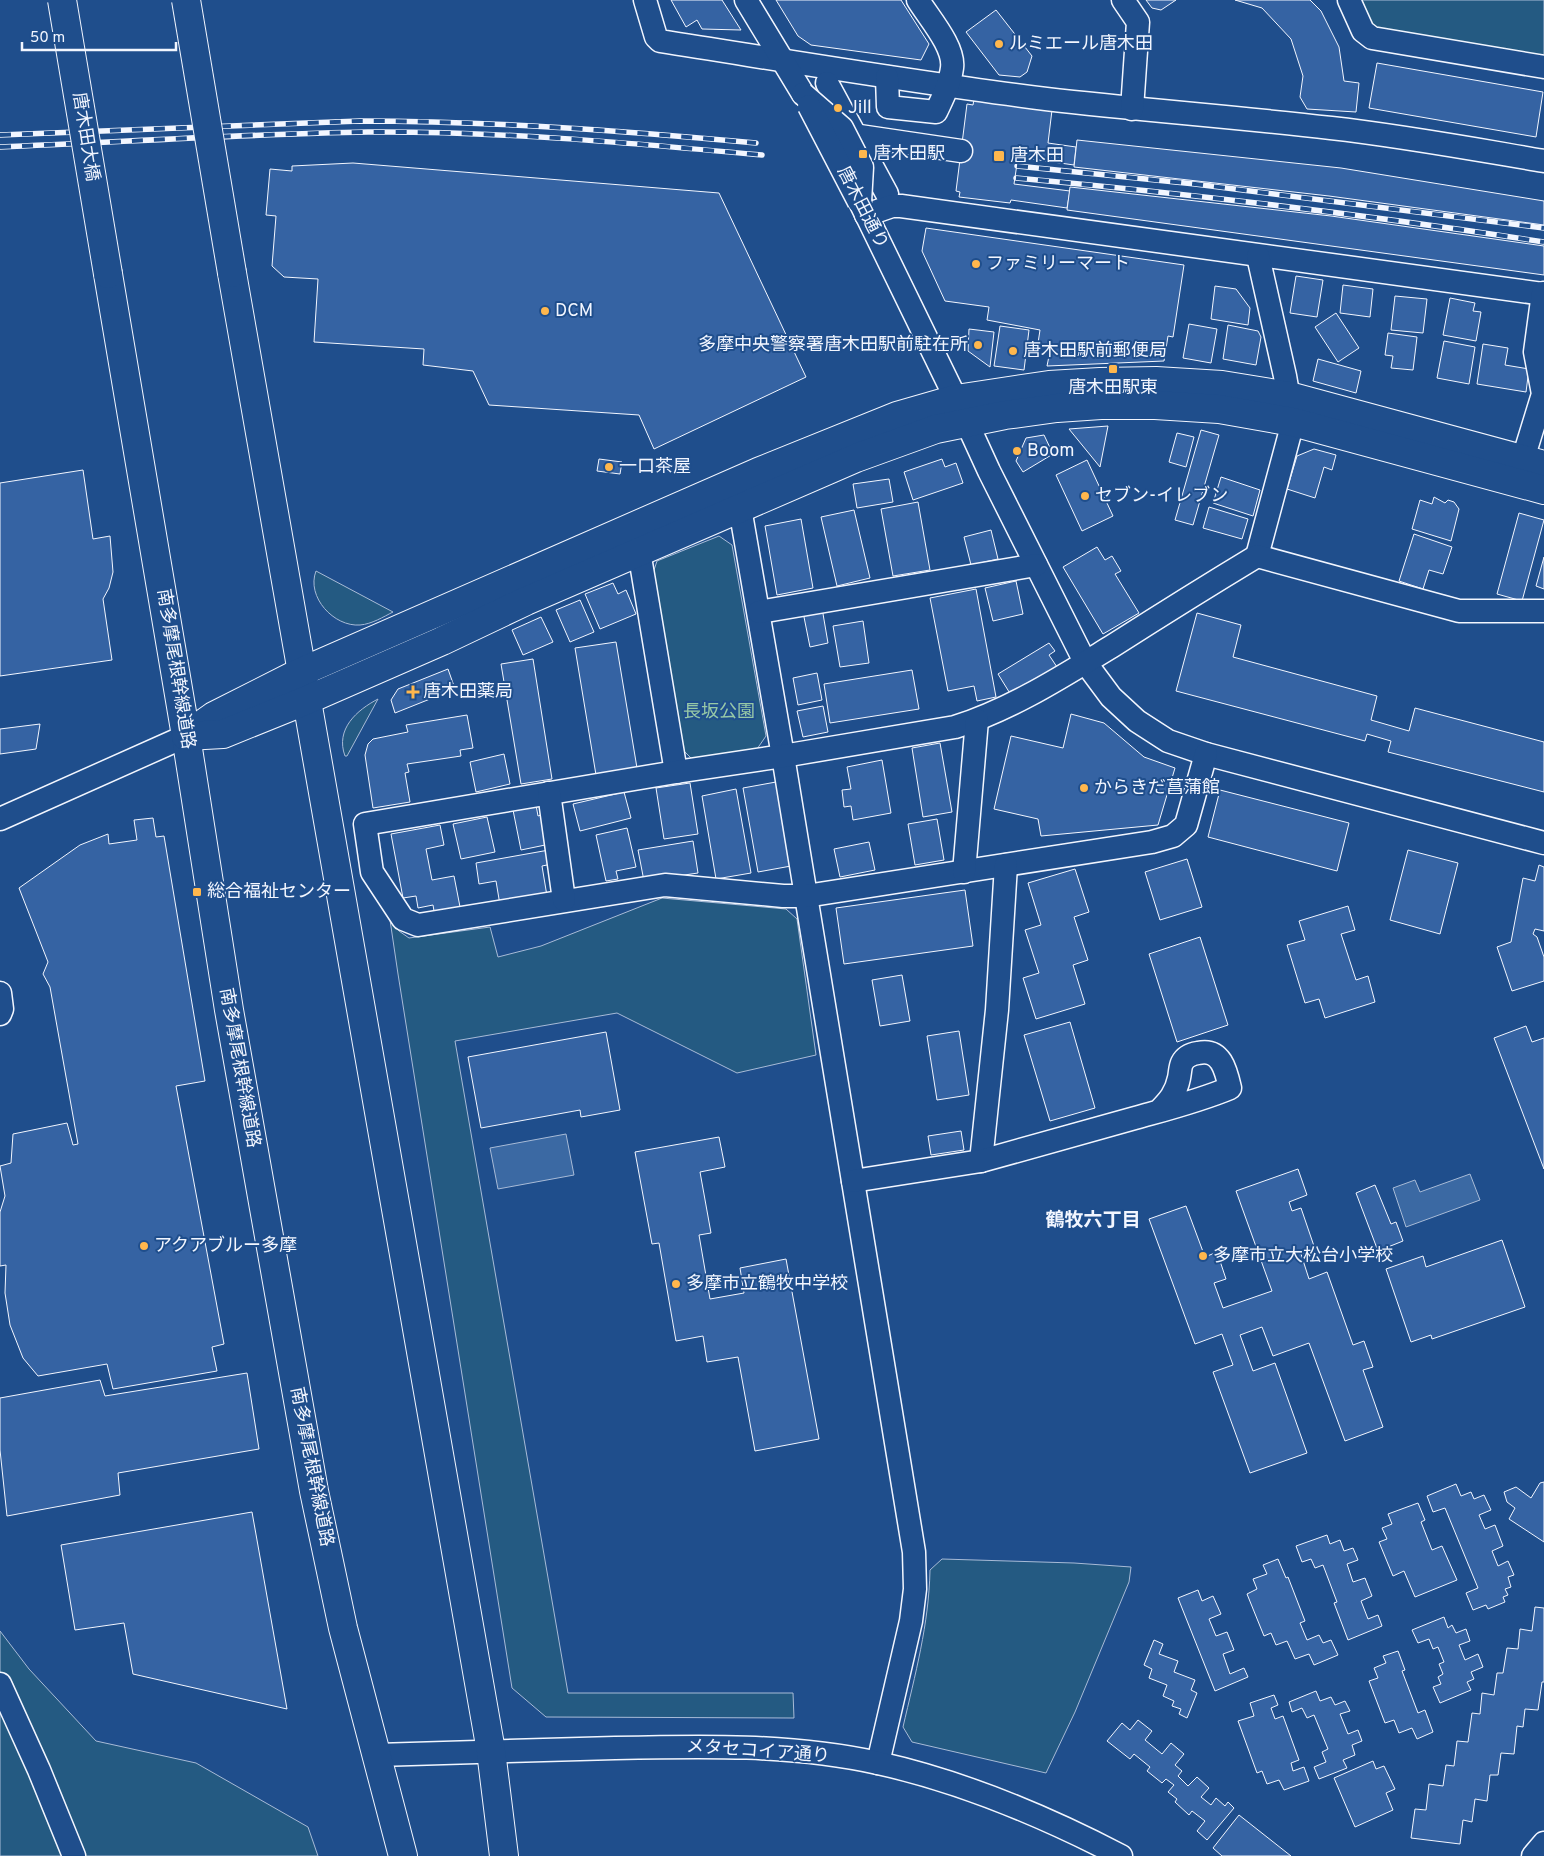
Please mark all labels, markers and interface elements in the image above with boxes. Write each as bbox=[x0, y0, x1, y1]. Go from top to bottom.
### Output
scale bar bbox=[22, 20, 176, 52]
text: 50 m bbox=[30, 29, 65, 48]
place label: ルミエール唐木田 bbox=[1009, 33, 1153, 56]
marker: ルミエール唐木田 bbox=[993, 38, 1005, 50]
street label: 唐木田大橋 bbox=[67, 91, 103, 183]
place label: Jill bbox=[848, 97, 872, 120]
marker: Jill bbox=[832, 102, 844, 114]
place label: 唐木田駅 bbox=[873, 143, 945, 166]
place label: 唐木田 bbox=[1010, 145, 1064, 168]
marker: 唐木田駅 bbox=[857, 148, 869, 160]
marker: 唐木田 bbox=[992, 149, 1006, 163]
street label: 唐木田通り bbox=[831, 163, 893, 253]
place label: ファミリーマート bbox=[986, 253, 1130, 276]
marker: ファミリーマート bbox=[970, 258, 982, 270]
place label: DCM bbox=[555, 300, 593, 323]
marker: DCM bbox=[539, 305, 551, 317]
place label: 多摩中央警察署唐木田駅前駐在所 bbox=[698, 334, 968, 357]
marker: 多摩中央警察署唐木田駅前駐在所 bbox=[972, 339, 984, 351]
place label: 唐木田駅前郵便局 bbox=[1023, 340, 1167, 363]
marker: 唐木田駅前郵便局 bbox=[1007, 345, 1019, 357]
marker: 唐木田駅東 bbox=[1107, 363, 1119, 375]
place label: 唐木田駅東 bbox=[1068, 377, 1158, 400]
place label: Boom bbox=[1027, 440, 1075, 463]
marker: Boom bbox=[1011, 445, 1023, 457]
place label: 一口茶屋 bbox=[619, 456, 691, 479]
marker: 一口茶屋 bbox=[603, 461, 615, 473]
place label: セブン-イレブン bbox=[1095, 485, 1228, 508]
marker: セブン-イレブン bbox=[1079, 490, 1091, 502]
street label: 南多摩尾根幹線道路 bbox=[151, 587, 199, 751]
place label: 唐木田薬局 bbox=[423, 681, 513, 704]
marker: 唐木田薬局 bbox=[407, 686, 419, 698]
park label: 長坂公園 bbox=[683, 701, 755, 724]
place label: からきだ菖蒲館 bbox=[1094, 777, 1220, 800]
marker: からきだ菖蒲館 bbox=[1078, 782, 1090, 794]
place label: 総合福祉センター bbox=[207, 881, 351, 904]
marker: 総合福祉センター bbox=[191, 886, 203, 898]
street label: 南多摩尾根幹線道路 bbox=[214, 986, 264, 1150]
district label: 鶴牧六丁目 bbox=[1045, 1209, 1141, 1233]
place label: アクアブルー多摩 bbox=[154, 1235, 297, 1258]
marker: アクアブルー多摩 bbox=[138, 1240, 150, 1252]
place label: 多摩市立大松台小学校 bbox=[1213, 1245, 1393, 1268]
marker: 多摩市立大松台小学校 bbox=[1197, 1250, 1209, 1262]
place label: 多摩市立鶴牧中学校 bbox=[686, 1273, 848, 1296]
marker: 多摩市立鶴牧中学校 bbox=[670, 1278, 682, 1290]
street label: 南多摩尾根幹線道路 bbox=[284, 1385, 338, 1549]
street label: メタセコイア通り bbox=[685, 1736, 831, 1768]

